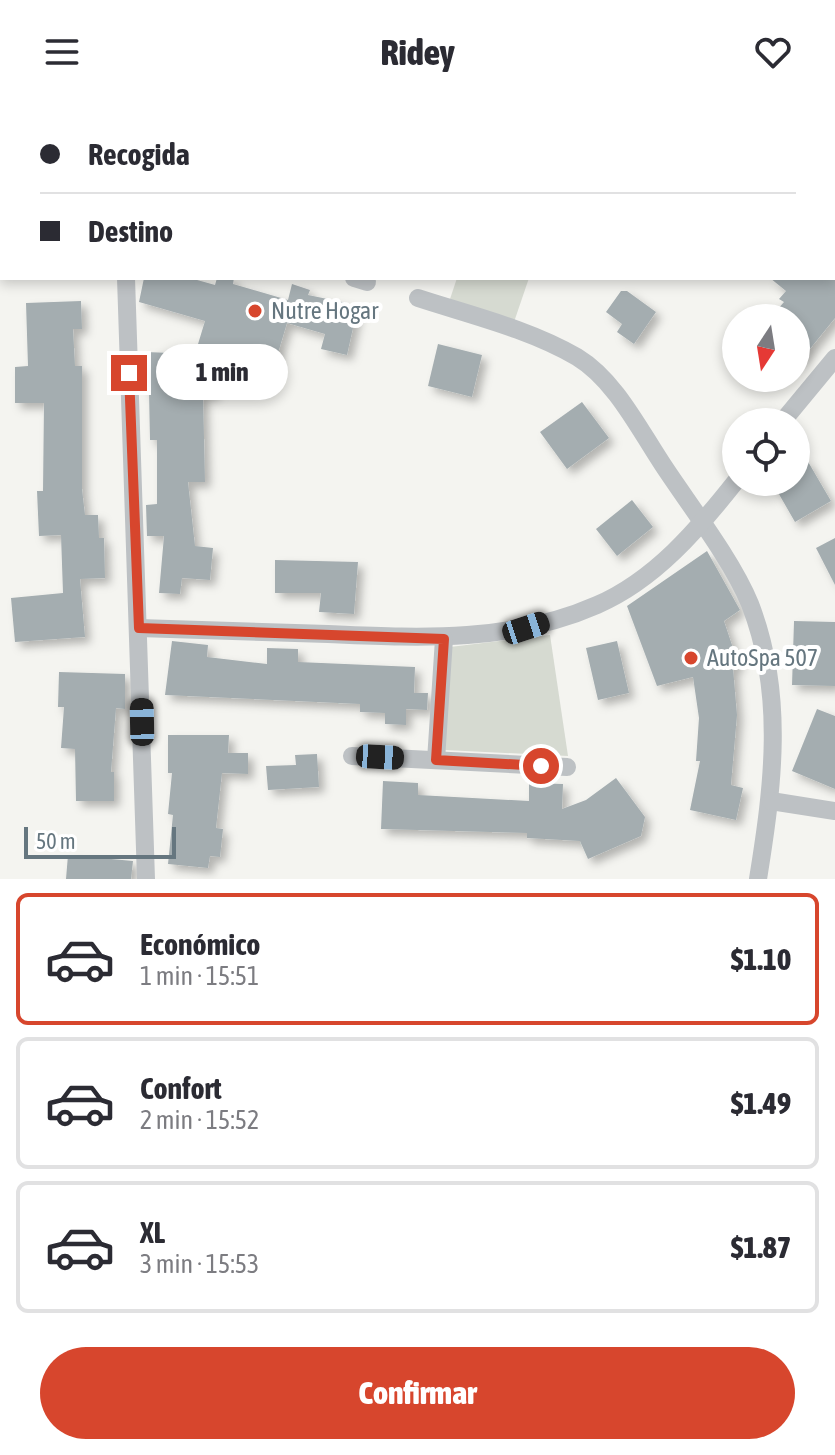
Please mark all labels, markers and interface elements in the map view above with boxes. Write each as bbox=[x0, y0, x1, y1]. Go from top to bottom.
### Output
icon: menu bbox=[40, 30, 84, 74]
icon: heart bbox=[751, 30, 795, 74]
text: Ridey bbox=[380, 31, 455, 73]
text: Recogida bbox=[88, 137, 190, 171]
text: Destino bbox=[88, 214, 173, 248]
place label: Nutre Hogar bbox=[271, 297, 379, 324]
marker: Nutre Hogar bbox=[246, 302, 264, 320]
north arrow bbox=[722, 304, 810, 392]
map controls bbox=[722, 304, 810, 496]
callout: 1 min bbox=[157, 345, 289, 401]
route end bbox=[111, 355, 147, 391]
text: 1 min bbox=[195, 357, 249, 387]
button: locate bbox=[722, 408, 810, 496]
car bbox=[499, 609, 553, 647]
place label: AutoSpa 507 bbox=[707, 644, 818, 671]
marker: AutoSpa 507 bbox=[682, 649, 700, 667]
car bbox=[130, 698, 154, 746]
car bbox=[355, 744, 405, 770]
route start bbox=[523, 748, 559, 784]
scale bar bbox=[24, 823, 176, 859]
text: 50 m bbox=[36, 828, 76, 854]
icon: car bbox=[44, 923, 116, 995]
text: Económico bbox=[140, 927, 260, 961]
text: $1.10 bbox=[731, 942, 791, 976]
text: 1 min · 15:51 bbox=[140, 961, 259, 991]
icon: car bbox=[44, 1067, 116, 1139]
text: Confort bbox=[140, 1071, 222, 1105]
text: $1.49 bbox=[731, 1086, 791, 1120]
text: 2 min · 15:52 bbox=[140, 1105, 259, 1135]
icon: car bbox=[44, 1211, 116, 1283]
text: XL bbox=[140, 1215, 165, 1249]
text: $1.87 bbox=[731, 1230, 791, 1264]
text: 3 min · 15:53 bbox=[140, 1249, 259, 1279]
button: Confirmar bbox=[40, 1347, 795, 1439]

